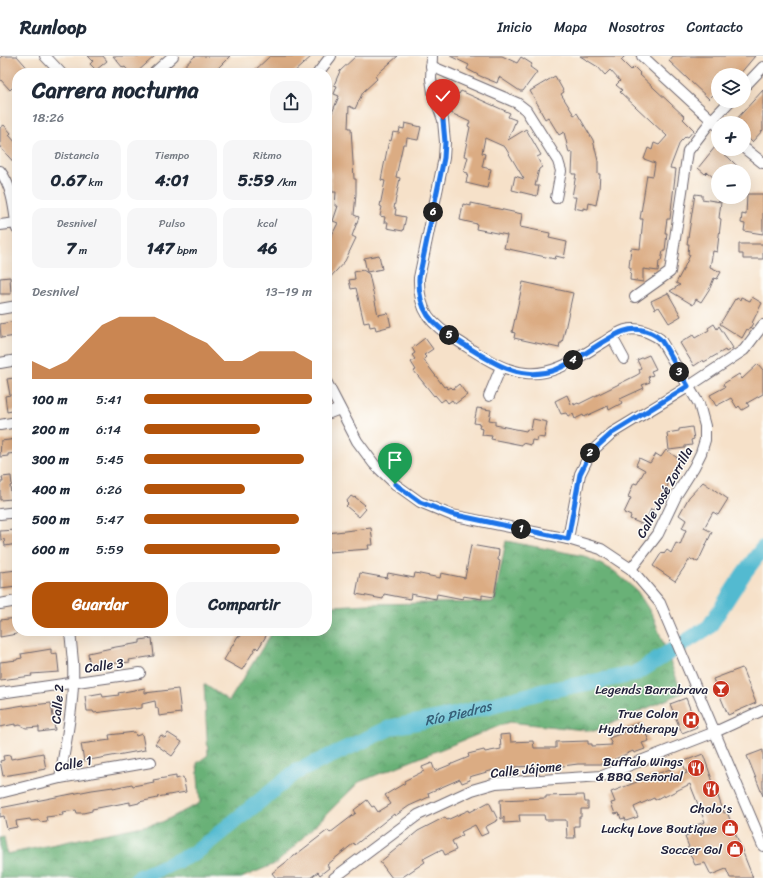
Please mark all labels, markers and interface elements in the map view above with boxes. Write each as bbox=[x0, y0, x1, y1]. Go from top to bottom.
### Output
text: Runloop bbox=[20, 11, 86, 44]
text: Inicio bbox=[497, 15, 532, 40]
text: Mapa bbox=[554, 15, 587, 40]
text: Nosotros bbox=[609, 15, 664, 40]
text: Contacto bbox=[686, 15, 743, 40]
map controls bbox=[711, 68, 751, 204]
button: layers bbox=[711, 68, 751, 108]
text: Carrera nocturna bbox=[32, 71, 199, 110]
pin bbox=[426, 79, 460, 120]
button: share bbox=[270, 81, 312, 123]
icon: check bbox=[432, 85, 454, 107]
text: 18:26 bbox=[32, 106, 64, 129]
button: + bbox=[711, 116, 751, 156]
text: Distancia bbox=[54, 146, 99, 165]
text: Tiempo bbox=[155, 146, 189, 165]
text: Ritmo bbox=[253, 146, 282, 165]
button: − bbox=[711, 164, 751, 204]
text: 0.67 bbox=[50, 165, 86, 195]
text: 4:01 bbox=[155, 165, 189, 195]
text: 5:59 bbox=[238, 165, 274, 195]
text: km bbox=[86, 173, 103, 192]
text: /km bbox=[274, 173, 297, 192]
pin: 6 bbox=[423, 202, 443, 222]
text: 6 bbox=[430, 202, 436, 221]
text: Desnivel bbox=[57, 214, 97, 233]
text: Pulso bbox=[159, 214, 185, 233]
text: kcal bbox=[257, 214, 277, 233]
text: 7 bbox=[66, 233, 76, 263]
text: 147 bbox=[147, 233, 174, 263]
text: 46 bbox=[257, 233, 277, 263]
text: m bbox=[76, 241, 87, 260]
text: bpm bbox=[174, 241, 197, 260]
text: Desnivel bbox=[32, 280, 79, 303]
text: 13–19 m bbox=[265, 280, 312, 303]
pin: 5 bbox=[439, 325, 459, 345]
text: 5 bbox=[446, 325, 452, 344]
pin: 4 bbox=[563, 350, 583, 370]
text: 4 bbox=[570, 350, 576, 369]
pin: 3 bbox=[669, 362, 689, 382]
text: 3 bbox=[676, 362, 682, 381]
text: 100 m bbox=[32, 388, 67, 411]
text: 5:41 bbox=[96, 388, 122, 411]
text: 200 m bbox=[32, 418, 69, 441]
text: 6:14 bbox=[96, 418, 121, 441]
street label: Calle José Zorrilla bbox=[630, 442, 699, 542]
pin bbox=[378, 443, 412, 484]
pin: 2 bbox=[580, 443, 600, 463]
text: 2 bbox=[587, 443, 593, 462]
text: 300 m bbox=[32, 448, 69, 471]
text: 5:45 bbox=[96, 448, 124, 471]
icon: arrive bbox=[384, 449, 406, 471]
text: 400 m bbox=[32, 478, 70, 501]
text: 6:26 bbox=[96, 478, 122, 501]
text: 500 m bbox=[32, 508, 70, 531]
text: 5:47 bbox=[96, 508, 123, 531]
pin: 1 bbox=[511, 519, 531, 539]
text: 1 bbox=[519, 519, 523, 538]
text: 600 m bbox=[32, 538, 69, 561]
text: 5:59 bbox=[96, 538, 124, 561]
button: Guardar bbox=[32, 582, 168, 628]
button: Compartir bbox=[176, 582, 312, 628]
street label: Calle 3 bbox=[83, 651, 125, 680]
place label: Legends Barrabrava bbox=[595, 678, 708, 701]
bar icon: Legends Barrabrava bbox=[711, 679, 731, 699]
street label: Calle 2 bbox=[44, 683, 71, 725]
water label: Río Piedras bbox=[422, 693, 496, 733]
place label: True Colon Hydrotherapy bbox=[599, 702, 678, 740]
hospital icon: True Colon Hydrotherapy bbox=[681, 710, 701, 730]
street label: Calle 1 bbox=[52, 749, 94, 778]
place label: Buffalo Wings & BBQ Señorial bbox=[595, 750, 684, 788]
street label: Calle Jájome bbox=[489, 754, 563, 785]
restaurant icon: Buffalo Wings & BBQ Señorial bbox=[686, 758, 706, 778]
restaurant icon: Cholo's bbox=[701, 779, 721, 799]
place label: Cholo's bbox=[690, 797, 733, 820]
place label: Lucky Love Boutique bbox=[601, 817, 717, 840]
shop icon: Lucky Love Boutique bbox=[720, 818, 740, 838]
place label: Soccer Gol bbox=[661, 838, 722, 861]
shop icon: Soccer Gol bbox=[725, 839, 745, 859]

